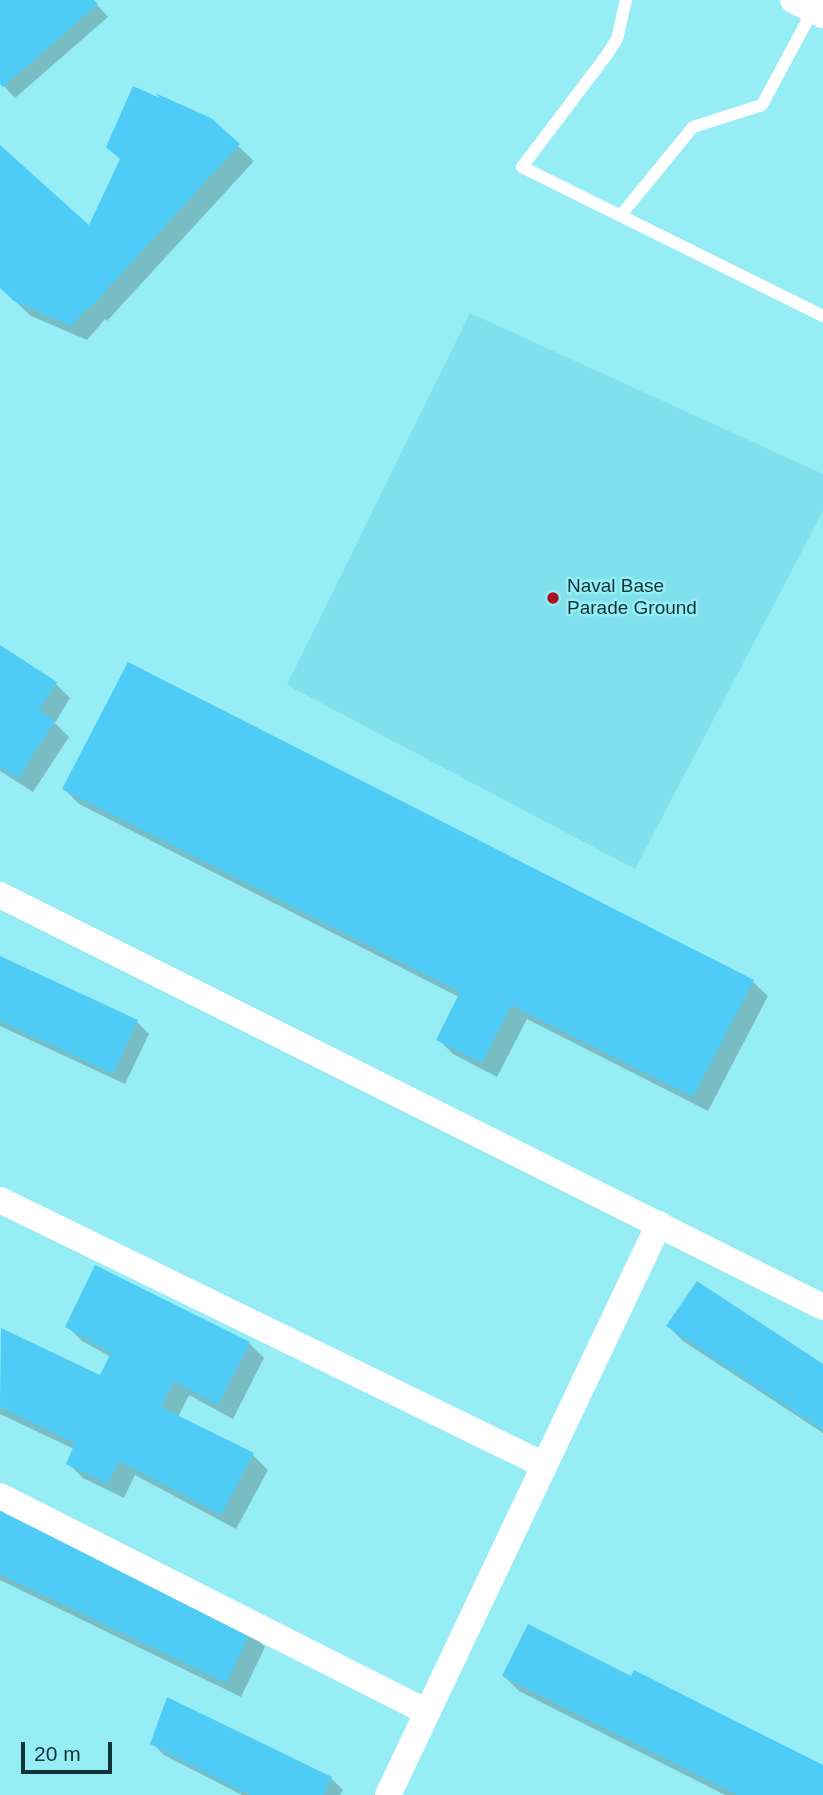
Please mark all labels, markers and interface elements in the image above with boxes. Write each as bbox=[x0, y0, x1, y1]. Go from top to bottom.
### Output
place label: Naval Base Parade Ground bbox=[567, 576, 697, 620]
marker: Naval Base Parade Ground bbox=[545, 590, 561, 606]
scale bar bbox=[24, 1728, 116, 1772]
text: 20 m bbox=[34, 1742, 81, 1765]

